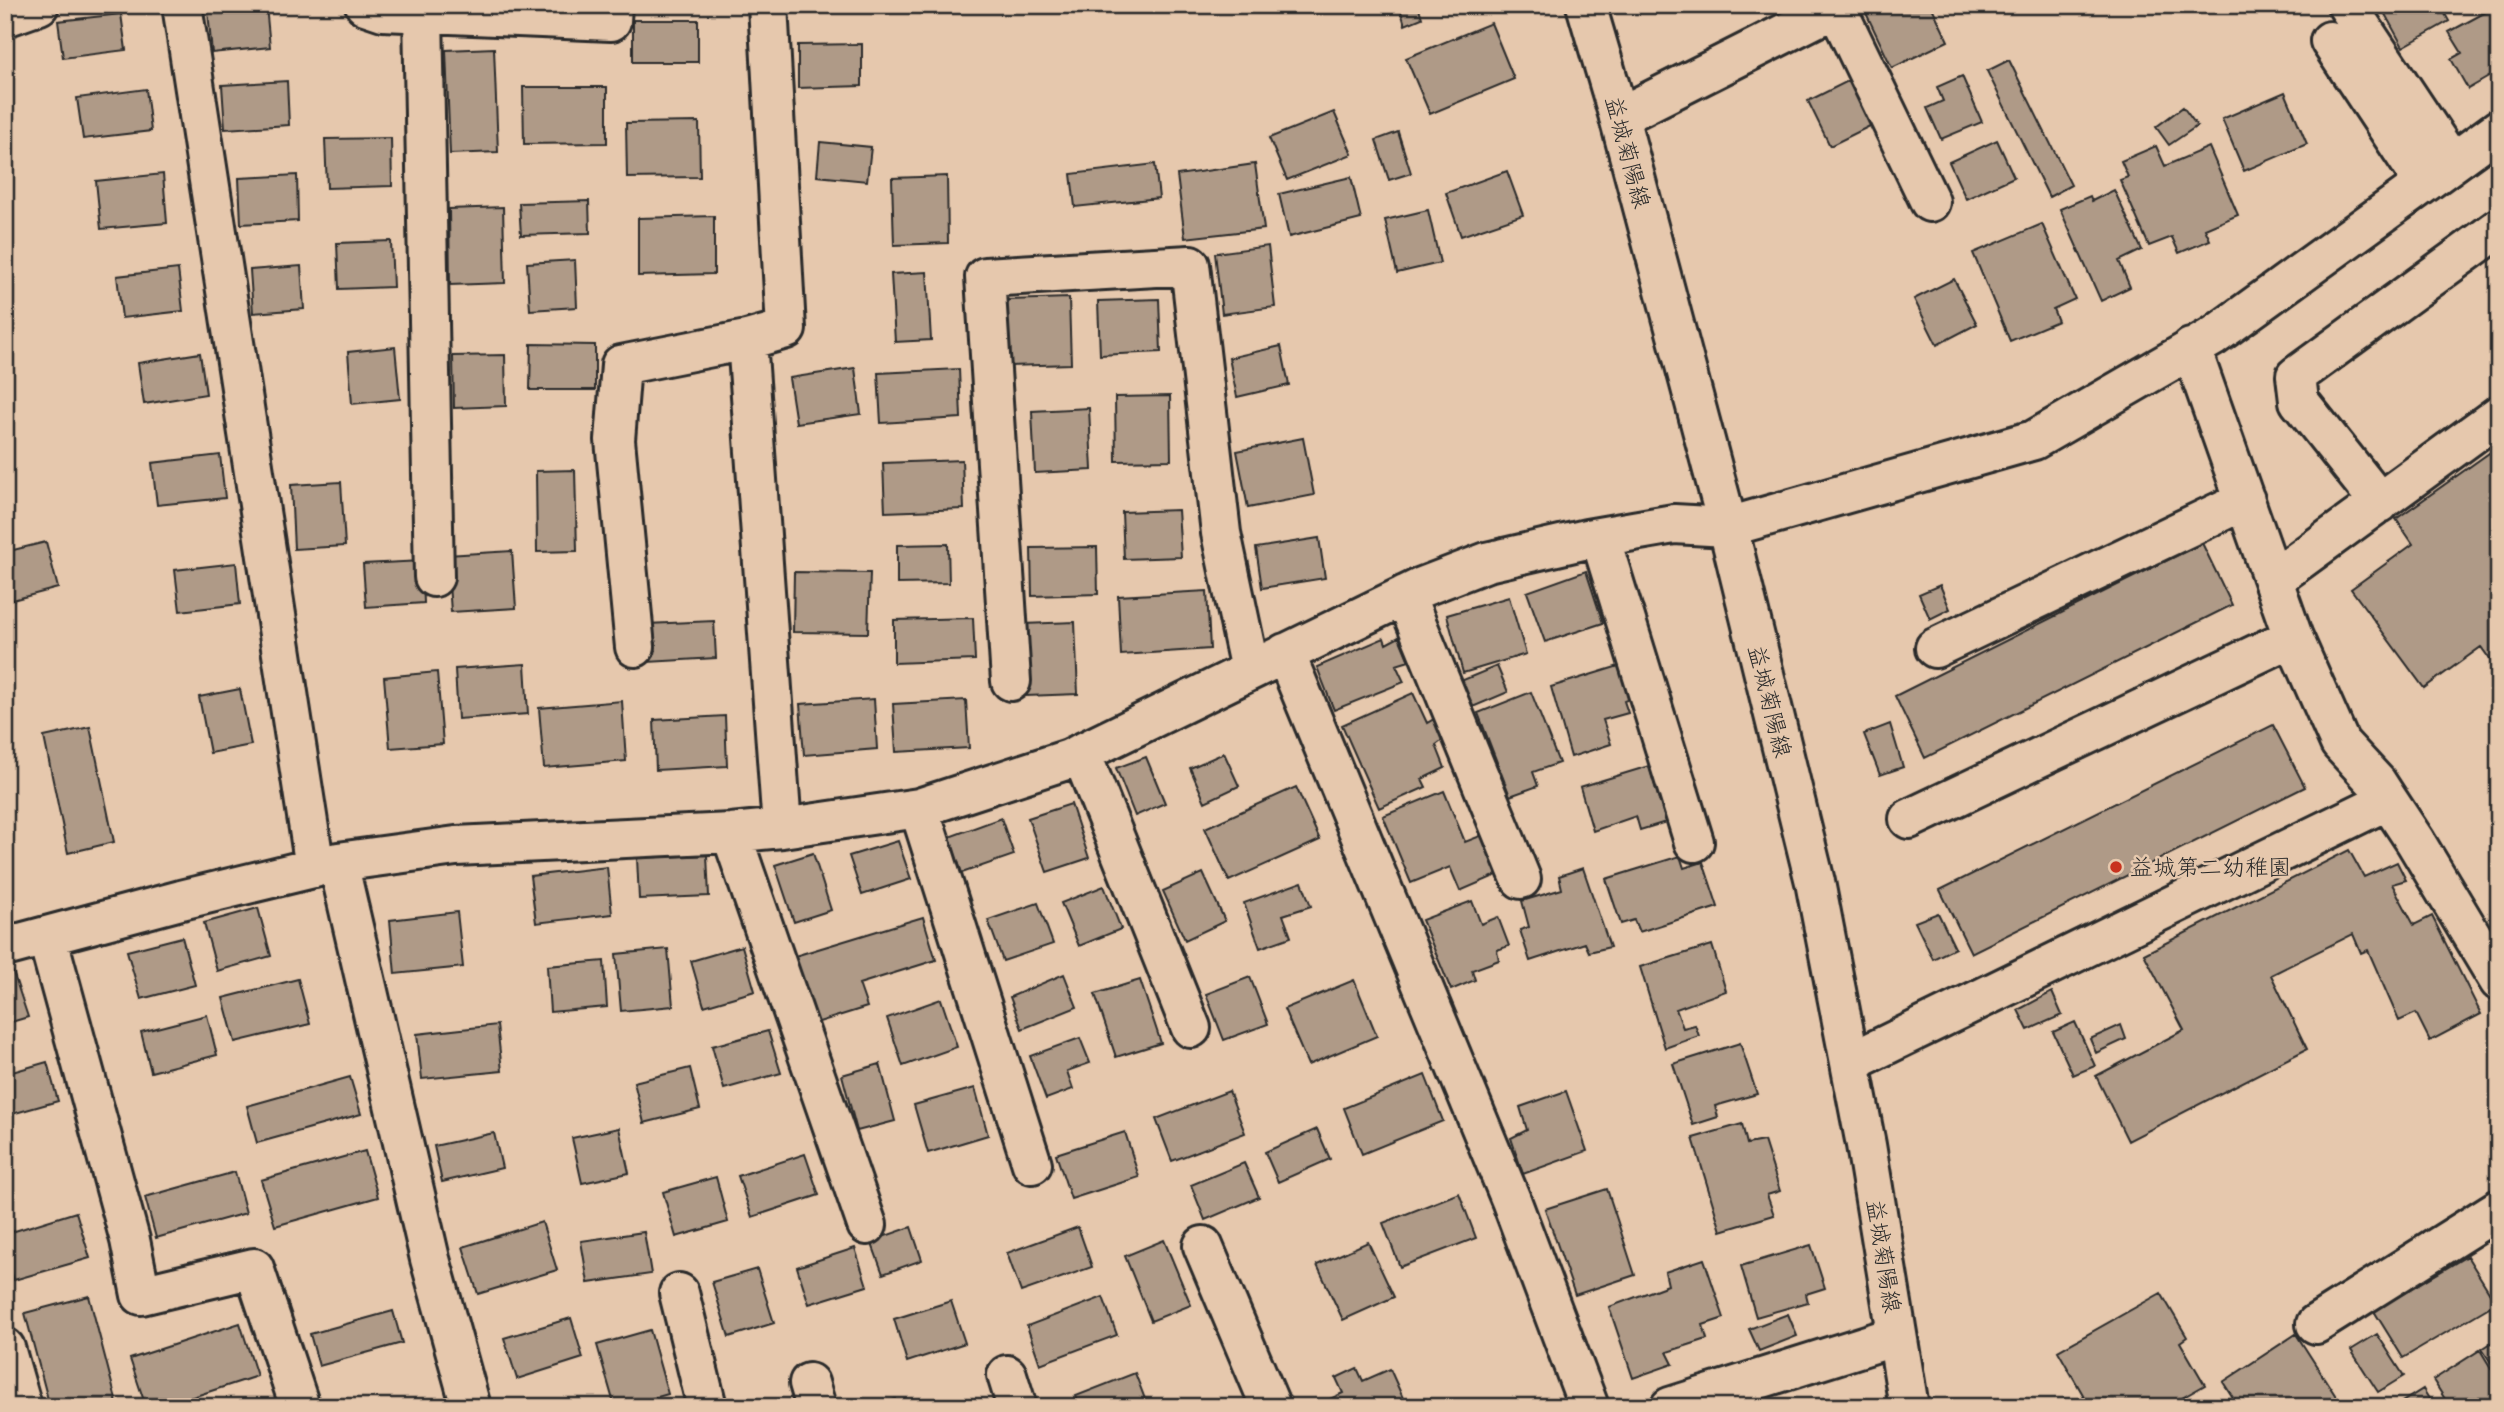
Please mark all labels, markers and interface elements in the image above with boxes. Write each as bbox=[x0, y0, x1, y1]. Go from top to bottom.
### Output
street label: 益城菊陽線 bbox=[1593, 91, 1662, 213]
street label: 益城菊陽線 bbox=[1736, 640, 1803, 762]
place label: 益城第二幼稚園 bbox=[2130, 847, 2291, 888]
marker: 益城第二幼稚園 bbox=[2108, 859, 2124, 875]
street label: 益城菊陽線 bbox=[1854, 1196, 1913, 1316]

